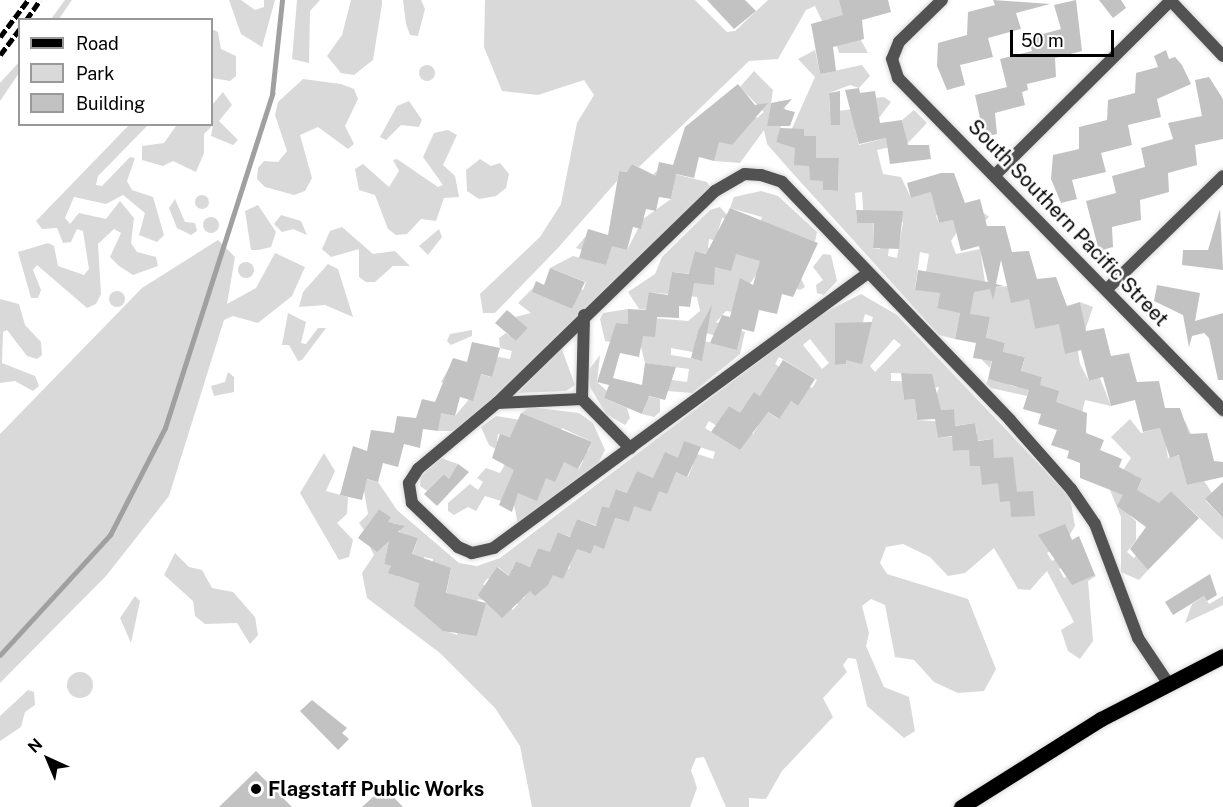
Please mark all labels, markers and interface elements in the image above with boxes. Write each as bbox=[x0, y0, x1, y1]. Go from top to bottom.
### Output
legend bbox=[18, 18, 213, 126]
scale bar bbox=[1013, 18, 1116, 56]
text: 50 m bbox=[1021, 30, 1064, 51]
text: Road bbox=[76, 33, 119, 54]
text: Park bbox=[76, 63, 114, 84]
text: Building bbox=[76, 93, 145, 114]
street label: South Southern Pacific Street bbox=[963, 115, 1173, 331]
north arrow bbox=[18, 729, 78, 789]
text: N bbox=[24, 735, 46, 757]
place label: Flagstaff Public Works bbox=[268, 777, 485, 801]
marker: Flagstaff Public Works bbox=[249, 782, 263, 796]

